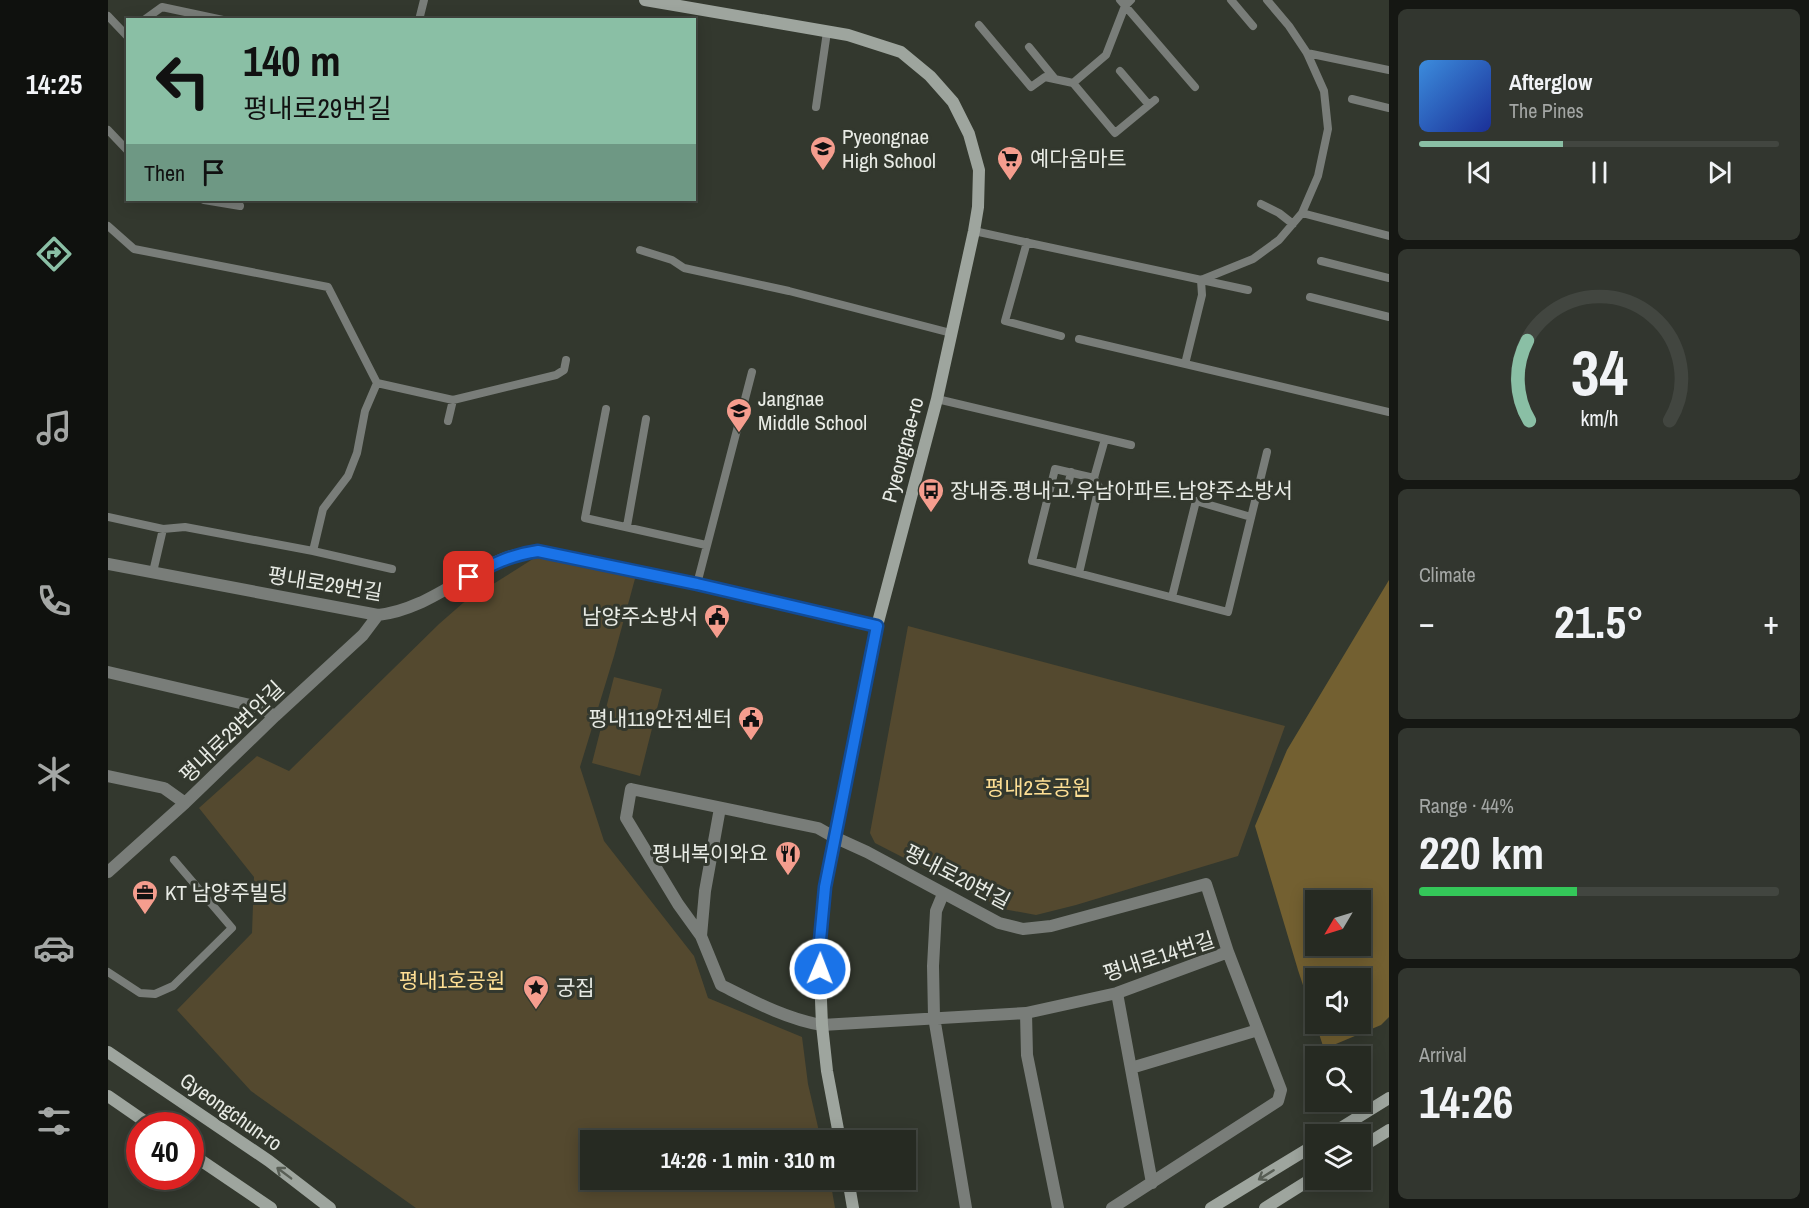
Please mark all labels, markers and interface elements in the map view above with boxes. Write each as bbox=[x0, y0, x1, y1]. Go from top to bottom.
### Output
text: 140 m bbox=[243, 33, 341, 89]
icon: left bbox=[144, 42, 222, 120]
text: 14:25 bbox=[26, 66, 82, 102]
text: Afterglow bbox=[1509, 67, 1592, 97]
text: 평내로29번길 bbox=[243, 90, 392, 126]
text: The Pines bbox=[1509, 97, 1584, 124]
place label: Pyeongnae High School bbox=[842, 122, 936, 175]
school or university icon: Pyeongnae High School bbox=[808, 134, 838, 172]
supermarket icon: 예다움마트 bbox=[995, 144, 1025, 182]
place label: 예다움마트 bbox=[1030, 144, 1127, 173]
icon: arrive bbox=[197, 156, 230, 189]
icon: previous bbox=[1463, 156, 1496, 189]
icon: pause bbox=[1583, 156, 1616, 189]
icon: next bbox=[1703, 156, 1736, 189]
text: Then bbox=[144, 158, 185, 188]
icon: directions bbox=[33, 233, 75, 275]
text: 34 bbox=[1571, 330, 1627, 414]
place label: Jangnae Middle School bbox=[758, 384, 867, 437]
street label: Pyeongnae-ro bbox=[875, 394, 931, 506]
school or university icon: Jangnae Middle School bbox=[724, 396, 754, 434]
text: km/h bbox=[1580, 405, 1618, 434]
icon: music bbox=[33, 407, 75, 449]
bus stop icon: 장내중.평내고.우남아파트.남양주소방서 bbox=[916, 476, 946, 514]
place label: 장내중.평내고.우남아파트.남양주소방서 bbox=[950, 476, 1293, 505]
pin bbox=[443, 551, 494, 602]
street label: 평내로29번길 bbox=[266, 560, 385, 607]
icon: arrive bbox=[452, 560, 485, 593]
text: Climate bbox=[1419, 561, 1476, 588]
icon: phone bbox=[33, 580, 75, 622]
text: 21.5° bbox=[1554, 591, 1644, 652]
text: − bbox=[1419, 600, 1435, 644]
text: + bbox=[1763, 600, 1779, 644]
place label: 남양주소방서 bbox=[582, 602, 698, 631]
public building icon: 남양주소방서 bbox=[702, 602, 732, 640]
street label: 평내로29번안길 bbox=[173, 674, 290, 789]
place label: 평내119안전센터 bbox=[589, 704, 732, 733]
public building icon: 평내119안전센터 bbox=[736, 704, 766, 742]
icon: climate bbox=[33, 753, 75, 795]
park label: 평내2호공원 bbox=[985, 773, 1091, 802]
text: Range · 44% bbox=[1419, 792, 1514, 819]
text: 220 km bbox=[1419, 822, 1544, 883]
street label: 평내로20번길 bbox=[899, 837, 1015, 916]
place label: 평내복이와요 bbox=[652, 839, 768, 868]
restaurant icon: 평내복이와요 bbox=[773, 839, 803, 877]
office icon: KT 남양주빌딩 bbox=[130, 878, 160, 916]
place label: KT 남양주빌딩 bbox=[165, 878, 288, 907]
north arrow bbox=[1305, 890, 1371, 956]
map controls bbox=[1305, 890, 1371, 1190]
street label: 평내로14번길 bbox=[1099, 925, 1218, 988]
icon: car bbox=[33, 927, 75, 969]
position arrow bbox=[788, 937, 852, 1001]
park label: 평내1호공원 bbox=[399, 966, 505, 995]
button: sound bbox=[1305, 968, 1371, 1034]
place icon: 궁집 bbox=[521, 973, 551, 1011]
place label: 궁집 bbox=[556, 973, 595, 1002]
text: Arrival bbox=[1419, 1041, 1466, 1068]
button: search bbox=[1305, 1046, 1371, 1112]
street label: Gyeongchun-ro bbox=[174, 1066, 288, 1158]
text: 14:26 bbox=[1419, 1071, 1513, 1132]
icon: filters bbox=[33, 1100, 75, 1142]
speed limit sign: 40 bbox=[126, 1112, 204, 1190]
button: layers bbox=[1305, 1124, 1371, 1190]
text: 14:26 · 1 min · 310 m bbox=[661, 1145, 835, 1175]
one-way arrow bbox=[276, 1166, 292, 1179]
one-way arrow bbox=[1258, 1169, 1275, 1181]

